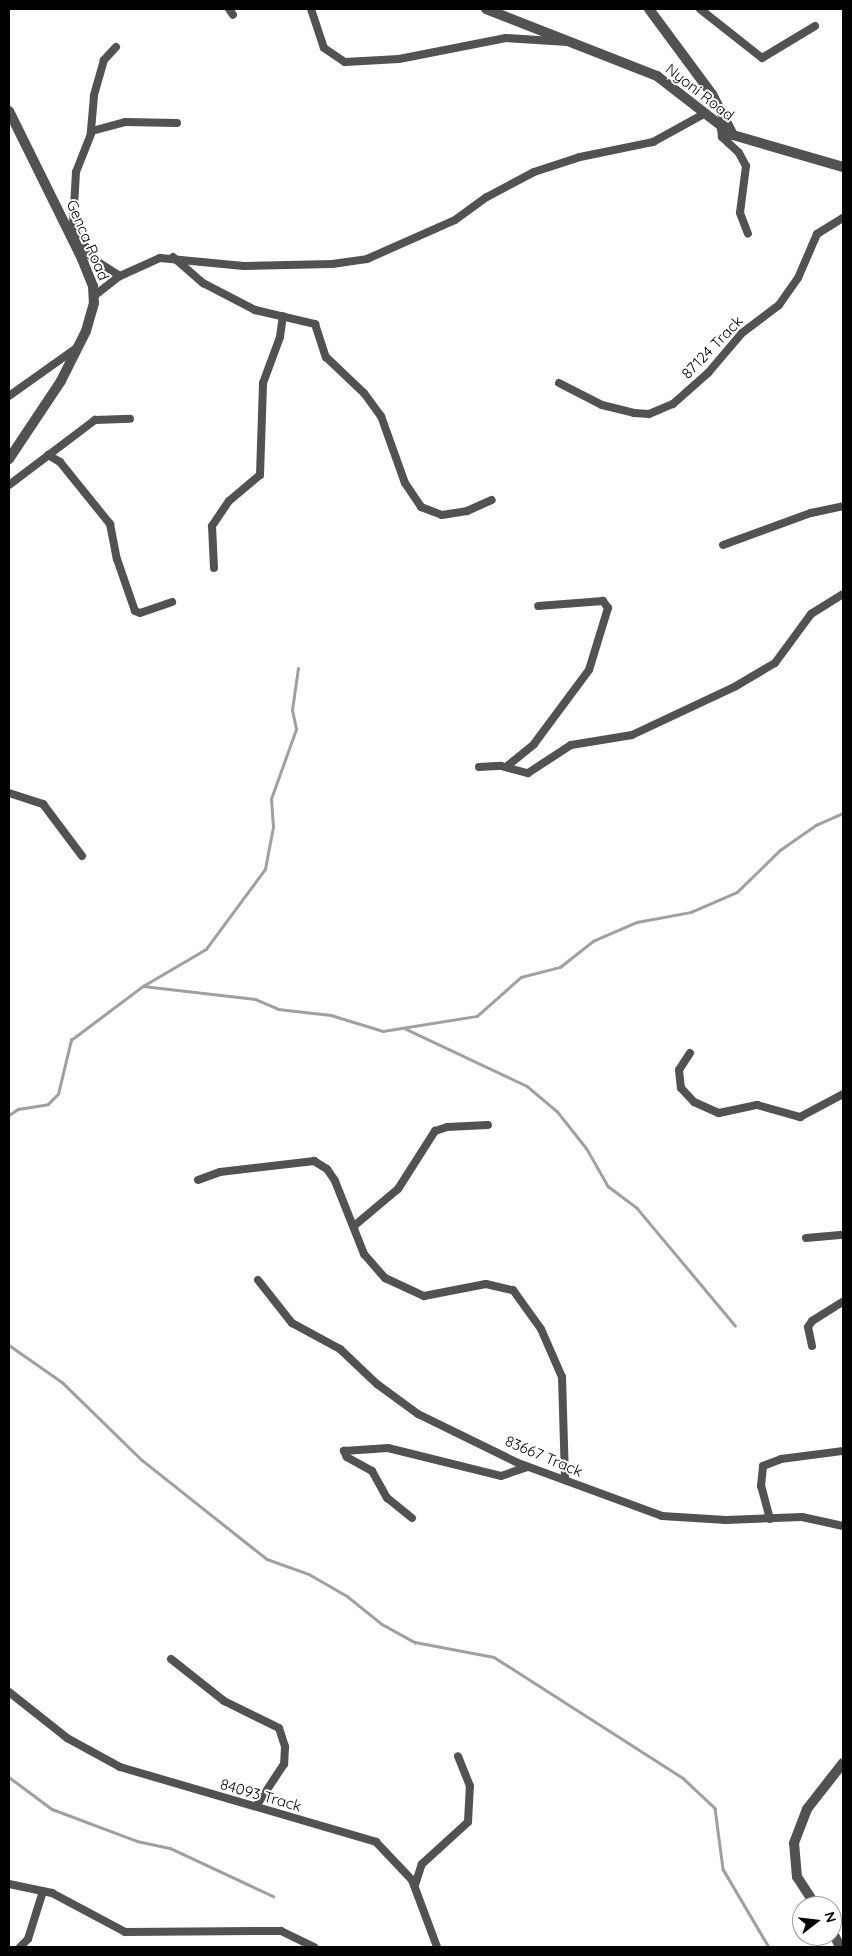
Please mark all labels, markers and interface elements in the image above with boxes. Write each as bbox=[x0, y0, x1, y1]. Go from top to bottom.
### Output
street label: Nyoni Road bbox=[662, 60, 738, 124]
street label: Genca Road bbox=[63, 197, 113, 283]
street label: 87124 Track bbox=[678, 312, 746, 382]
street label: 83667 Track bbox=[502, 1432, 586, 1480]
street label: 84093 Track bbox=[218, 1775, 304, 1815]
north arrow bbox=[792, 1896, 842, 1946]
text: N bbox=[820, 1910, 841, 1925]

